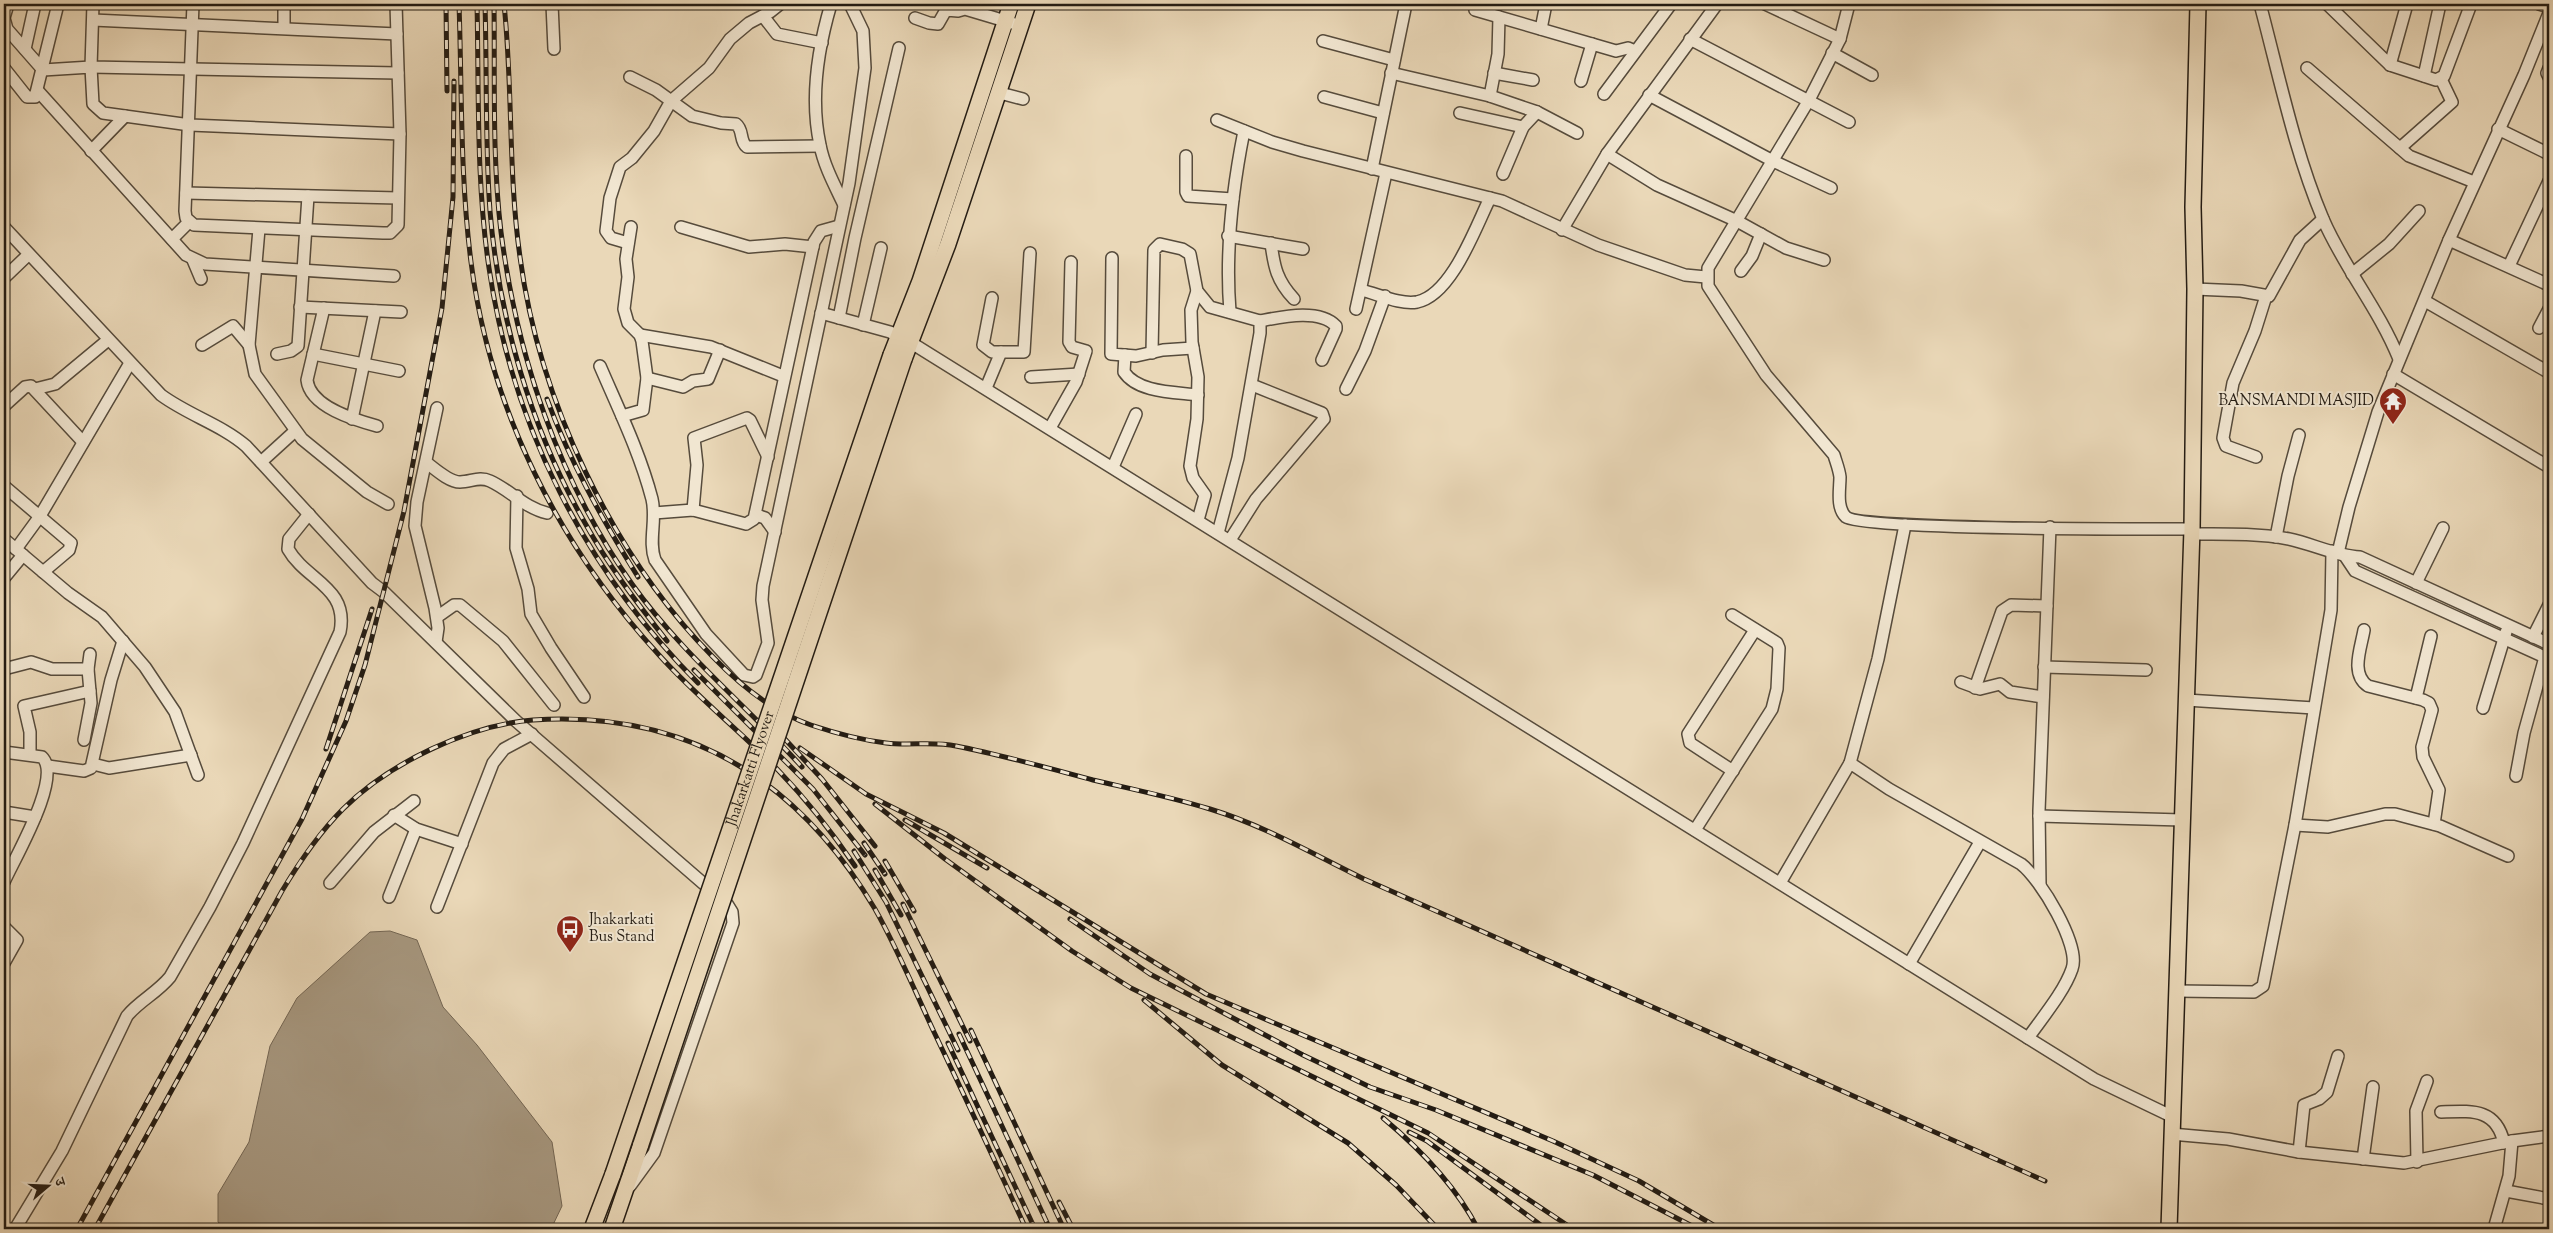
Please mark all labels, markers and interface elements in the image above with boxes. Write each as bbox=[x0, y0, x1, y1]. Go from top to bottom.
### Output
temple icon: BANSMANDI MASJID bbox=[2378, 386, 2408, 425]
place label: BANSMANDI MASJID bbox=[2219, 391, 2374, 412]
street label: Jhakarkatti Flyover bbox=[721, 708, 780, 830]
place label: Jhakarkati Bus Stand bbox=[588, 910, 655, 948]
bus stop icon: Jhakarkati Bus Stand bbox=[555, 914, 585, 953]
north arrow bbox=[22, 1160, 72, 1210]
text: उ bbox=[47, 1175, 69, 1190]

